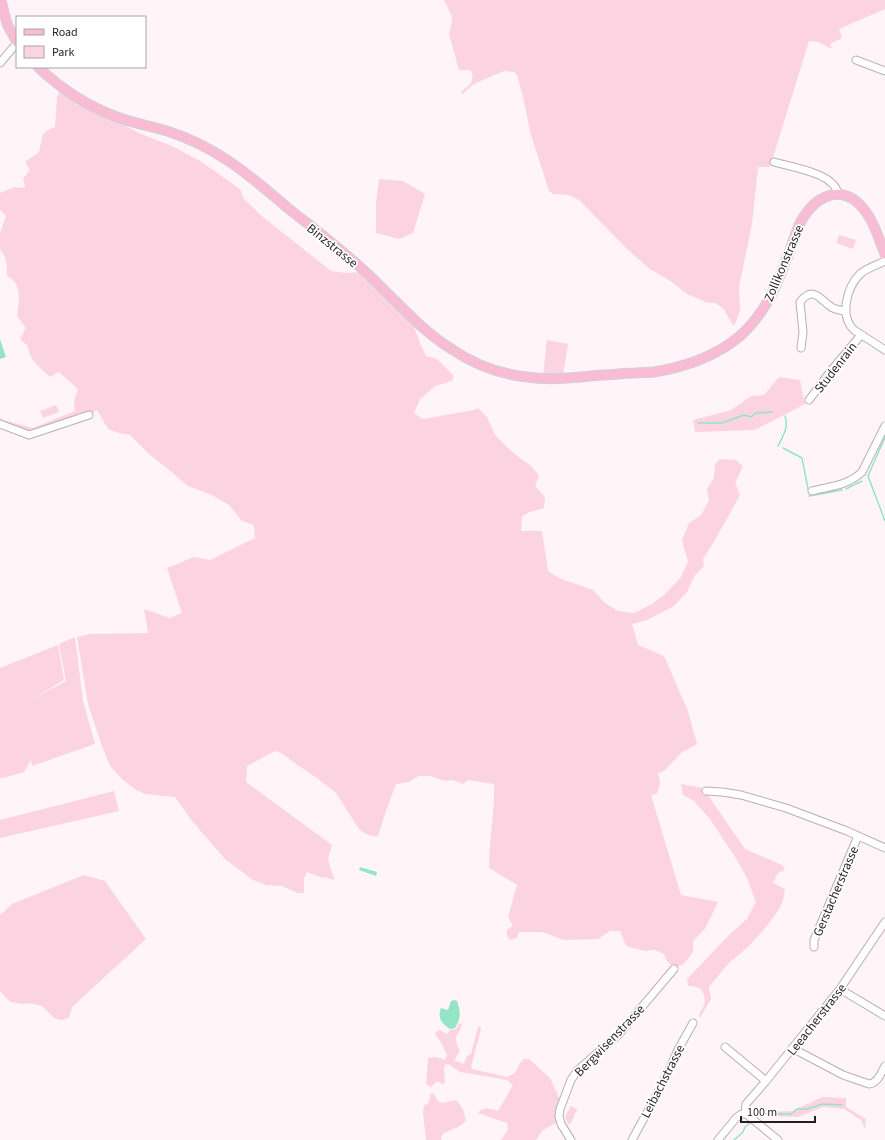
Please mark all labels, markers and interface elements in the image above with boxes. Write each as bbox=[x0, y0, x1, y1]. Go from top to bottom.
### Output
legend bbox=[16, 16, 146, 68]
text: Road bbox=[52, 24, 78, 41]
text: Park bbox=[52, 44, 74, 61]
street label: Binzstrasse bbox=[303, 220, 362, 272]
street label: Zollikonstrasse bbox=[760, 222, 808, 304]
street label: Studenrain bbox=[810, 338, 861, 397]
street label: Gerstacherstrasse bbox=[809, 844, 863, 939]
street label: Leeacherstrasse bbox=[783, 980, 851, 1059]
street label: Bergwisenstrasse bbox=[571, 1001, 649, 1081]
street label: Leibachstrasse bbox=[637, 1042, 689, 1121]
scale bar bbox=[741, 1098, 815, 1124]
text: 100 m bbox=[747, 1104, 777, 1121]

